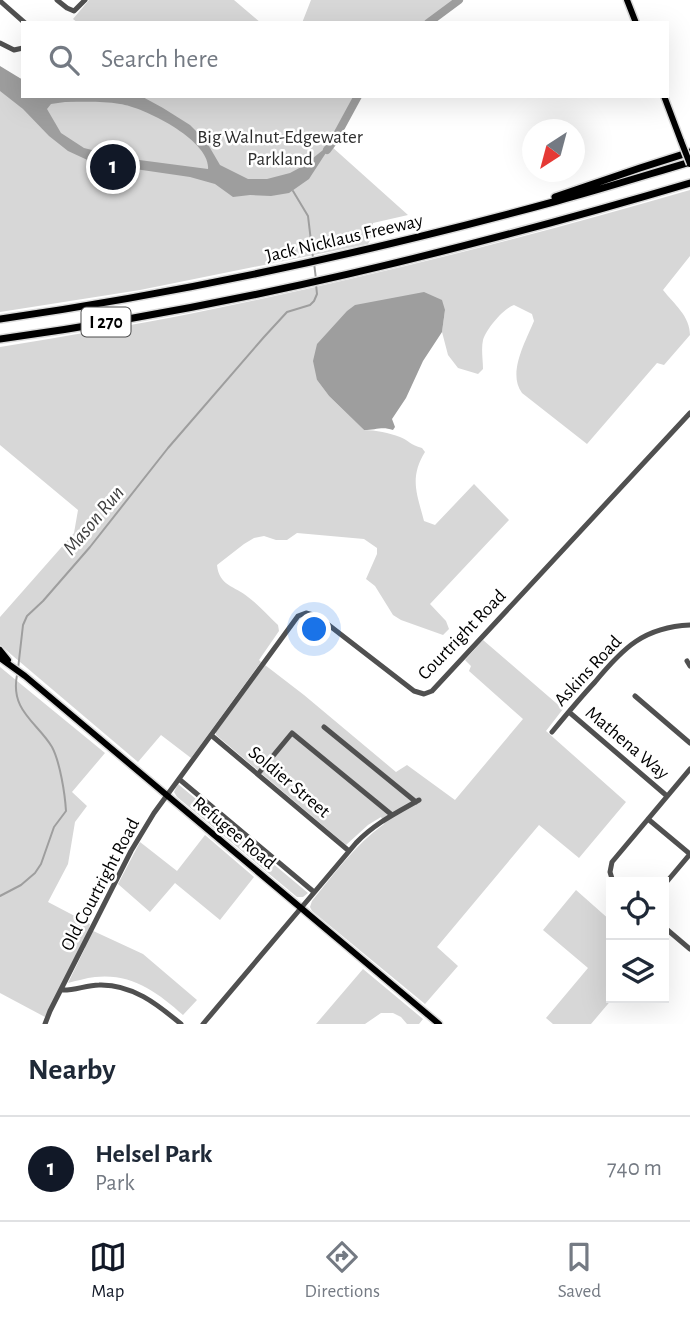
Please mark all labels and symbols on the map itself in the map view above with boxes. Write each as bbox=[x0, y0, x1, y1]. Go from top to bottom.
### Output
north arrow bbox=[522, 119, 585, 182]
park label: Big Walnut-Edgewater Parkland bbox=[197, 128, 363, 169]
pin: 1 bbox=[90, 141, 136, 193]
street label: Jack Nicklaus Freeway bbox=[264, 211, 425, 266]
road number: I 270 bbox=[82, 308, 130, 336]
water label: Mason Run bbox=[59, 482, 128, 559]
street label: Courtright Road bbox=[414, 586, 510, 684]
your location bbox=[297, 612, 331, 646]
street label: Askins Road bbox=[551, 632, 626, 710]
street label: Mathena Way bbox=[582, 703, 672, 783]
street label: Soldier Street bbox=[245, 743, 333, 822]
street label: Refugee Road bbox=[189, 793, 279, 873]
street label: Old Courtright Road bbox=[57, 815, 143, 954]

